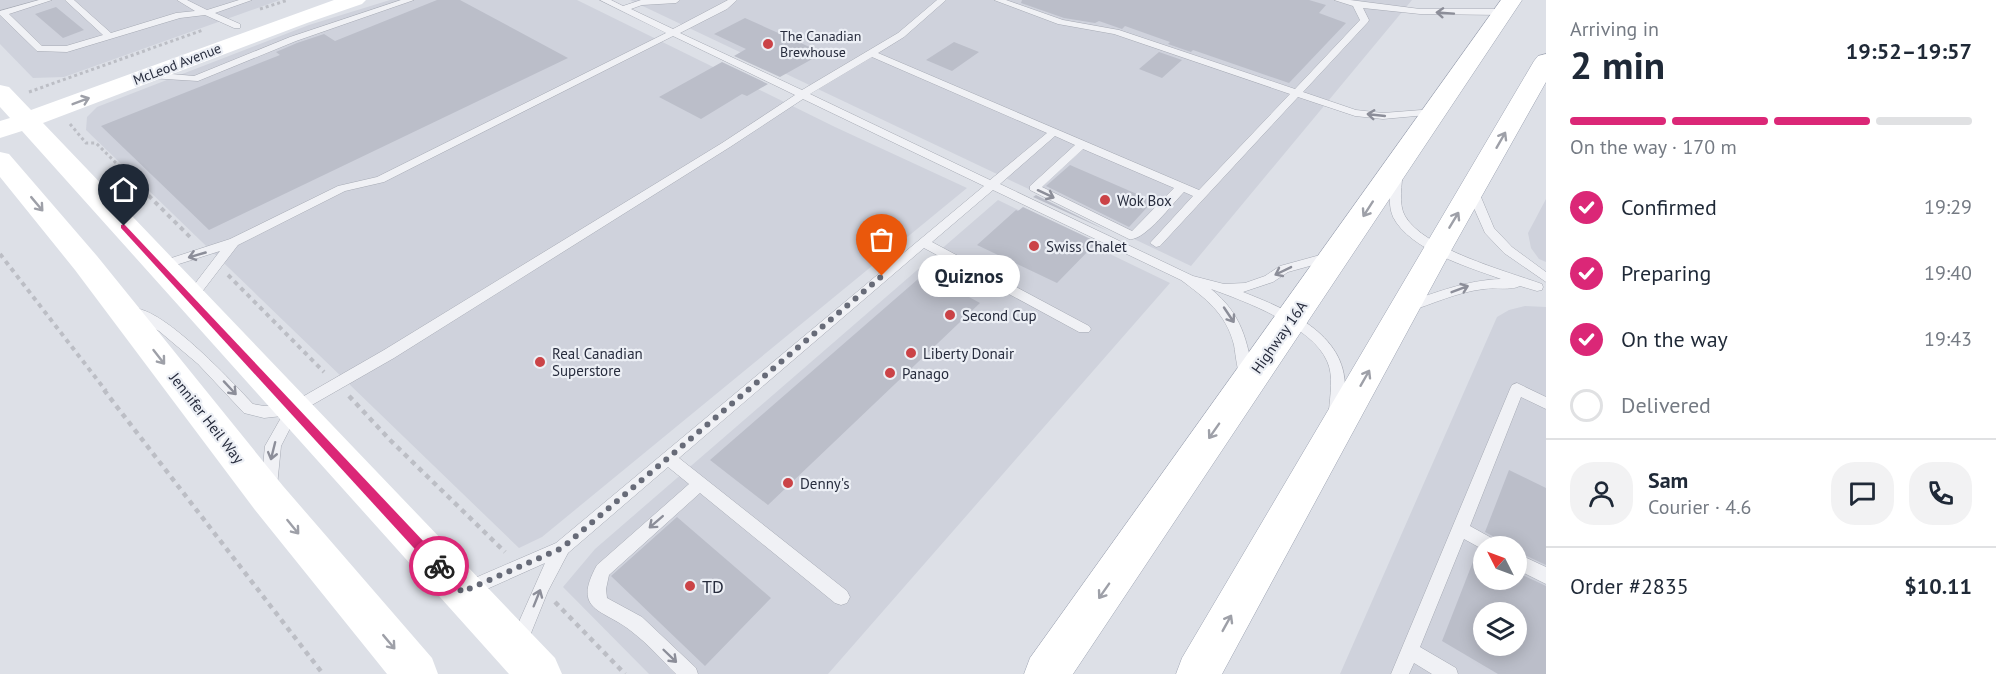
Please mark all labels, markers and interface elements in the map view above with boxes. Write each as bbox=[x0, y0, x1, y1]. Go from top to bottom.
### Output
one-way arrow bbox=[1435, 8, 1455, 19]
text: Arriving in bbox=[1570, 16, 1659, 42]
place label: The Canadian Brewhouse bbox=[780, 27, 861, 61]
marker: The Canadian Brewhouse bbox=[761, 37, 775, 51]
text: 19:52–19:57 bbox=[1846, 37, 1972, 65]
street label: McLeod Avenue bbox=[130, 39, 224, 89]
text: 2 min bbox=[1570, 39, 1665, 90]
one-way arrow bbox=[71, 94, 90, 105]
one-way arrow bbox=[1366, 109, 1386, 120]
one-way arrow bbox=[1495, 132, 1507, 149]
text: On the way · 170 m bbox=[1570, 134, 1737, 160]
pin bbox=[98, 164, 149, 226]
icon: home bbox=[107, 173, 140, 206]
one-way arrow bbox=[1037, 189, 1055, 201]
place label: Wok Box bbox=[1117, 191, 1172, 210]
icon: check bbox=[1570, 191, 1603, 224]
marker: Wok Box bbox=[1098, 193, 1112, 207]
text: Confirmed bbox=[1621, 193, 1717, 221]
text: 19:29 bbox=[1924, 194, 1972, 220]
one-way arrow bbox=[31, 196, 44, 212]
one-way arrow bbox=[1361, 200, 1373, 217]
one-way arrow bbox=[1448, 212, 1460, 229]
pin bbox=[856, 214, 907, 276]
icon: bag bbox=[865, 223, 898, 256]
place label: Swiss Chalet bbox=[1046, 237, 1127, 256]
marker: Swiss Chalet bbox=[1027, 239, 1041, 253]
one-way arrow bbox=[188, 249, 207, 261]
callout: Quiznos bbox=[918, 255, 1020, 297]
icon: check bbox=[1570, 257, 1603, 290]
text: Preparing bbox=[1621, 259, 1711, 287]
text: 19:40 bbox=[1924, 260, 1972, 286]
text: Quiznos bbox=[935, 263, 1003, 289]
one-way arrow bbox=[1275, 266, 1293, 278]
one-way arrow bbox=[1450, 283, 1469, 294]
street label: Highway 16A bbox=[1247, 297, 1311, 377]
place label: Second Cup bbox=[962, 306, 1037, 325]
one-way arrow bbox=[1223, 306, 1235, 323]
marker: Second Cup bbox=[943, 308, 957, 322]
icon: check bbox=[1570, 323, 1603, 356]
text: On the way bbox=[1621, 325, 1728, 353]
text: 19:43 bbox=[1924, 326, 1972, 352]
place label: Real Canadian Superstore bbox=[552, 344, 643, 380]
place label: Liberty Donair bbox=[923, 344, 1014, 363]
marker: Liberty Donair bbox=[904, 346, 918, 360]
one-way arrow bbox=[153, 349, 166, 365]
marker: Real Canadian Superstore bbox=[533, 355, 547, 369]
place label: Panago bbox=[902, 364, 949, 383]
marker: Panago bbox=[883, 366, 897, 380]
street label: Jennifer Heil Way bbox=[165, 368, 248, 467]
one-way arrow bbox=[1359, 370, 1371, 387]
one-way arrow bbox=[222, 381, 237, 396]
text: Delivered bbox=[1621, 391, 1711, 419]
one-way arrow bbox=[1208, 422, 1220, 438]
one-way arrow bbox=[267, 441, 279, 460]
button: person bbox=[1570, 462, 1633, 525]
button: chat bbox=[1831, 462, 1894, 525]
button: phone bbox=[1909, 462, 1972, 525]
text: Sam bbox=[1648, 466, 1688, 494]
place label: Denny's bbox=[800, 474, 850, 493]
marker: Denny's bbox=[781, 476, 795, 490]
text: Courier · 4.6 bbox=[1648, 494, 1751, 520]
one-way arrow bbox=[649, 515, 664, 529]
one-way arrow bbox=[286, 518, 299, 534]
courier bbox=[409, 536, 469, 596]
north arrow bbox=[1473, 536, 1527, 590]
map controls bbox=[1473, 536, 1527, 656]
icon: bike bbox=[423, 550, 456, 583]
text: Order #2835 bbox=[1570, 572, 1689, 600]
text: $10.11 bbox=[1904, 572, 1972, 600]
place label: TD bbox=[702, 575, 724, 598]
marker: TD bbox=[683, 579, 697, 593]
one-way arrow bbox=[1098, 583, 1110, 599]
one-way arrow bbox=[532, 589, 543, 607]
button: layers bbox=[1473, 602, 1527, 656]
one-way arrow bbox=[1221, 615, 1233, 632]
one-way arrow bbox=[382, 634, 395, 650]
one-way arrow bbox=[663, 649, 678, 663]

